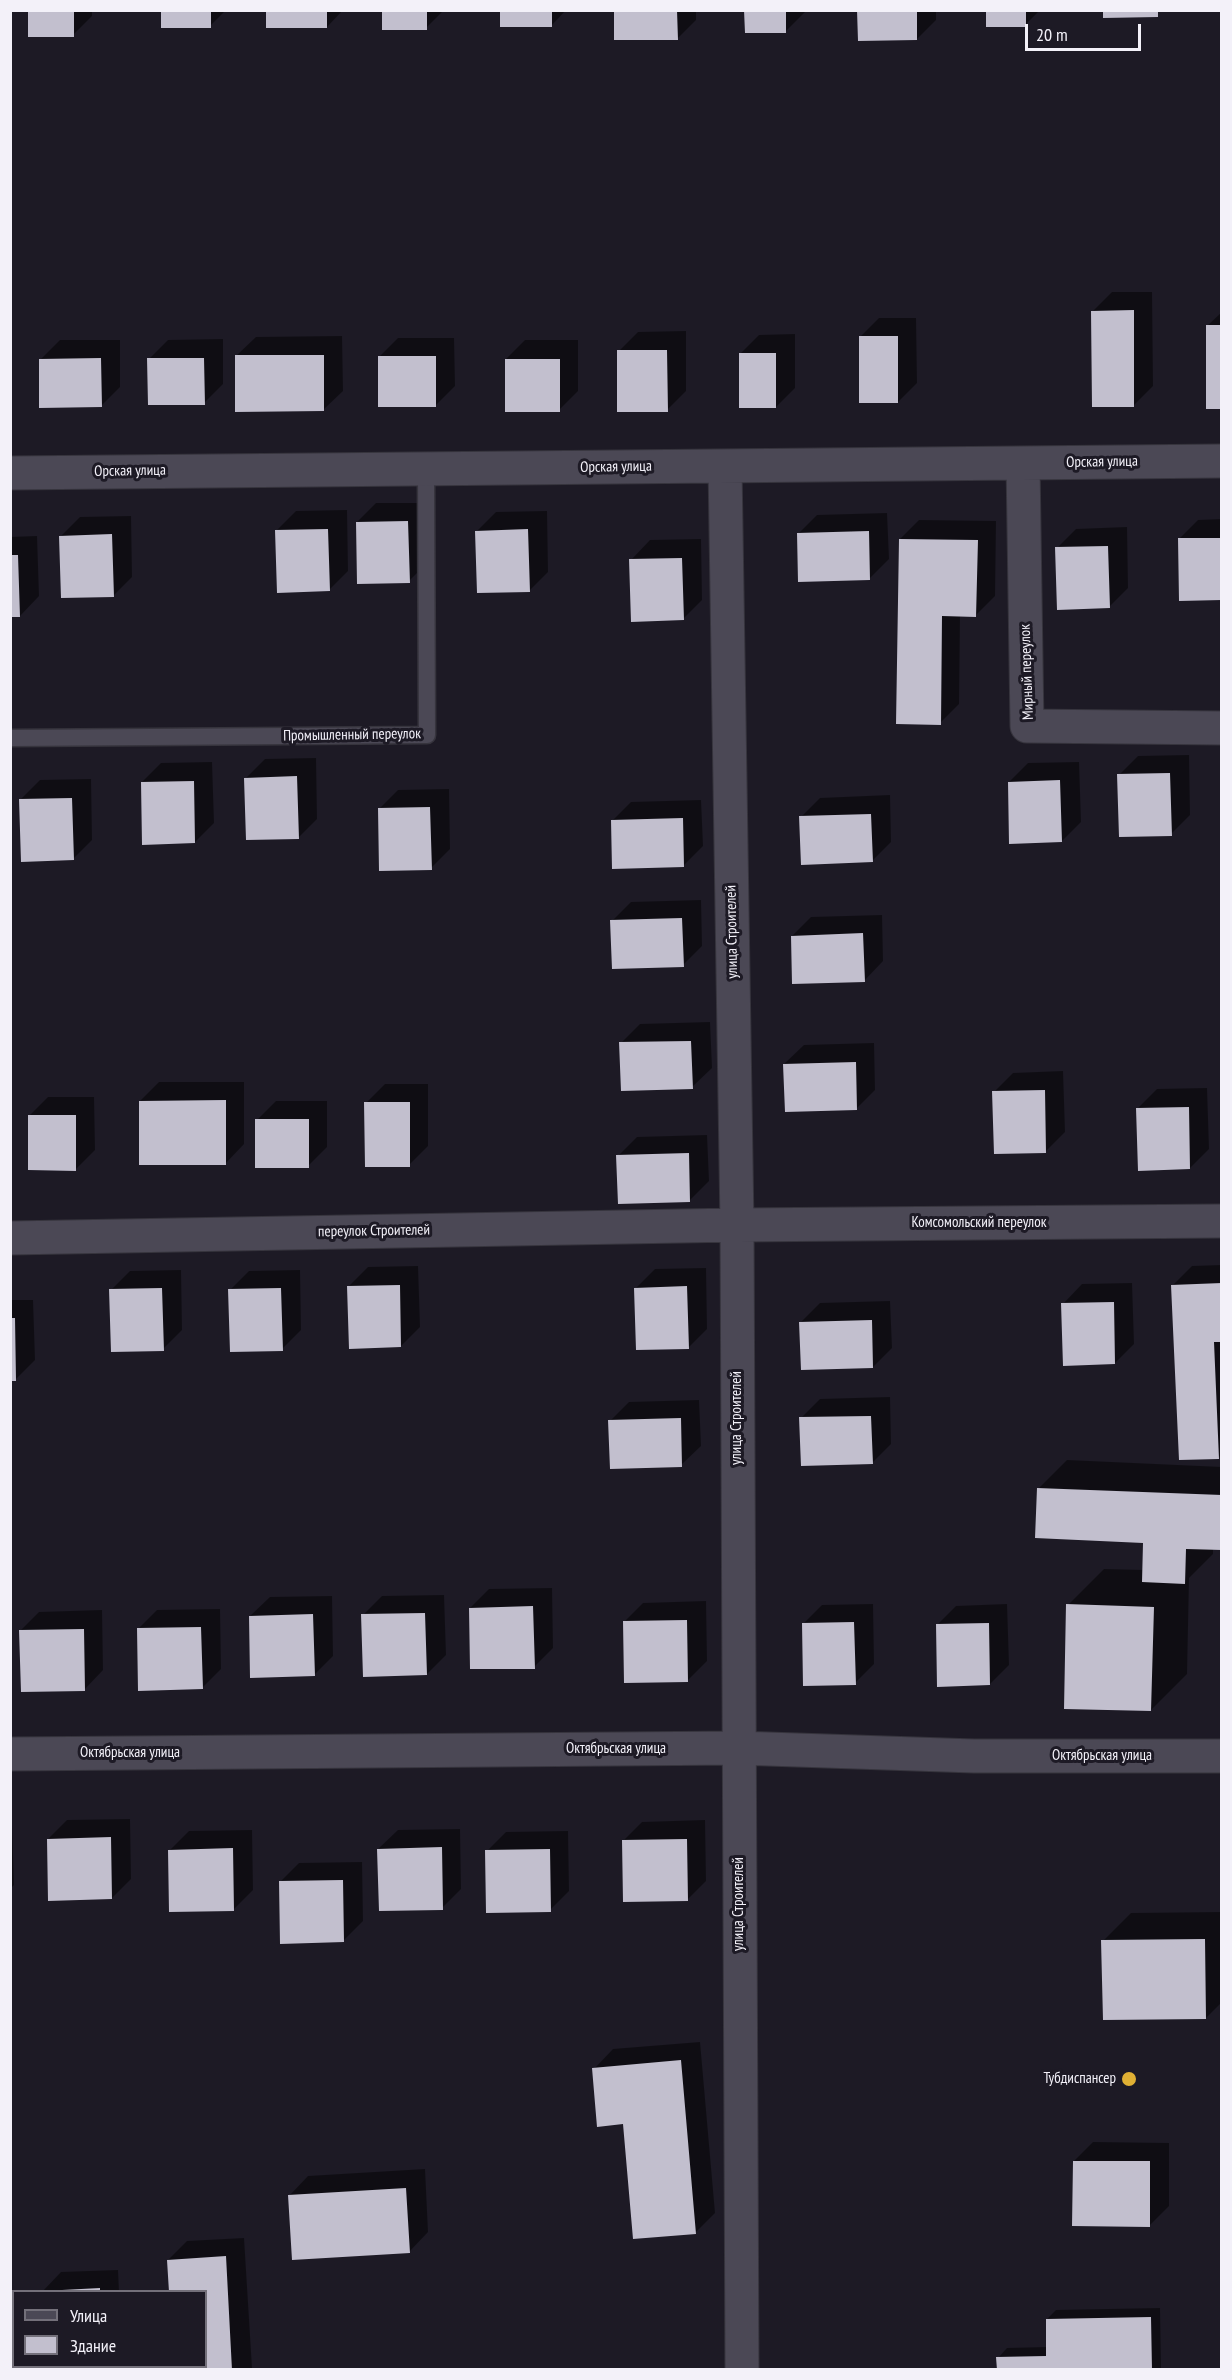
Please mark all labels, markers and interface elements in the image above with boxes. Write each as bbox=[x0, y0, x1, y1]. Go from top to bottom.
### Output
scale bar bbox=[1028, 12, 1144, 50]
text: 20 m bbox=[1036, 23, 1068, 46]
street label: Орская улица bbox=[1066, 452, 1138, 472]
street label: Орская улица bbox=[580, 457, 652, 477]
street label: Орская улица bbox=[94, 461, 166, 481]
street label: Мирный переулок bbox=[1016, 624, 1038, 720]
street label: Промышленный переулок bbox=[283, 725, 421, 745]
street label: улица Строителей bbox=[722, 885, 742, 979]
street label: Комсомольский переулок bbox=[912, 1214, 1046, 1232]
street label: переулок Строителей bbox=[318, 1221, 430, 1241]
street label: улица Строителей bbox=[728, 1371, 746, 1465]
street label: Октябрьская улица bbox=[566, 1740, 666, 1758]
street label: Октябрьская улица bbox=[80, 1744, 180, 1762]
street label: Октябрьская улица bbox=[1052, 1747, 1152, 1765]
street label: улица Строителей bbox=[730, 1857, 748, 1951]
place label: Тубдиспансер bbox=[1043, 2070, 1116, 2088]
marker: Тубдиспансер bbox=[1120, 2070, 1138, 2088]
legend bbox=[12, 2290, 207, 2368]
text: Улица bbox=[70, 2304, 107, 2327]
text: Здание bbox=[70, 2334, 116, 2357]

